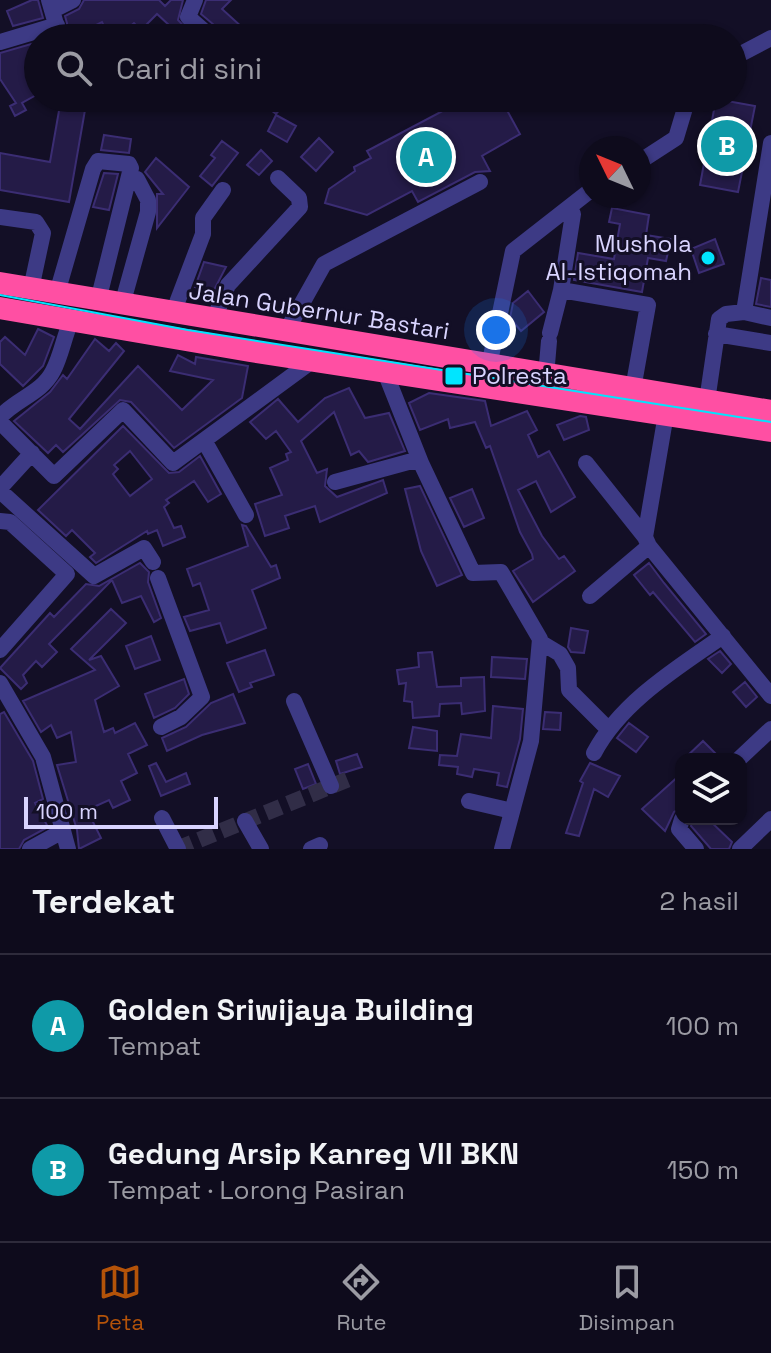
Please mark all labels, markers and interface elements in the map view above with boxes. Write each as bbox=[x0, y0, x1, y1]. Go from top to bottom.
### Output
search box bbox=[24, 24, 747, 112]
icon: search bbox=[52, 46, 96, 90]
text: Cari di sini bbox=[116, 49, 262, 88]
pin: B bbox=[701, 116, 753, 176]
pin: A bbox=[400, 127, 452, 187]
north arrow bbox=[579, 136, 651, 208]
place label: Mushola Al-Istiqomah bbox=[545, 228, 692, 287]
marker: Mushola Al-Istiqomah bbox=[699, 249, 717, 267]
street label: Jalan Gubernur Bastari bbox=[187, 275, 452, 346]
your location bbox=[476, 310, 516, 350]
place label: Polresta bbox=[472, 360, 567, 391]
marker: Polresta bbox=[443, 365, 465, 387]
map controls bbox=[675, 753, 747, 825]
button: layers bbox=[675, 753, 747, 825]
scale bar bbox=[24, 793, 218, 829]
text: 100 m bbox=[36, 797, 98, 825]
text: Terdekat bbox=[32, 880, 175, 923]
text: 2 hasil bbox=[659, 884, 739, 918]
text: Golden Sriwijaya Building bbox=[108, 990, 474, 1029]
text: A bbox=[50, 1009, 66, 1043]
text: 100 m bbox=[666, 1009, 739, 1043]
text: Tempat bbox=[108, 1029, 201, 1063]
text: Gedung Arsip Kanreg VII BKN bbox=[108, 1134, 519, 1173]
text: B bbox=[49, 1153, 67, 1187]
text: 150 m bbox=[667, 1153, 739, 1187]
text: Tempat · Lorong Pasiran bbox=[108, 1173, 405, 1207]
tab: Peta bbox=[96, 1260, 144, 1336]
tab: Rute bbox=[336, 1260, 387, 1336]
tab: Disimpan bbox=[579, 1260, 675, 1336]

